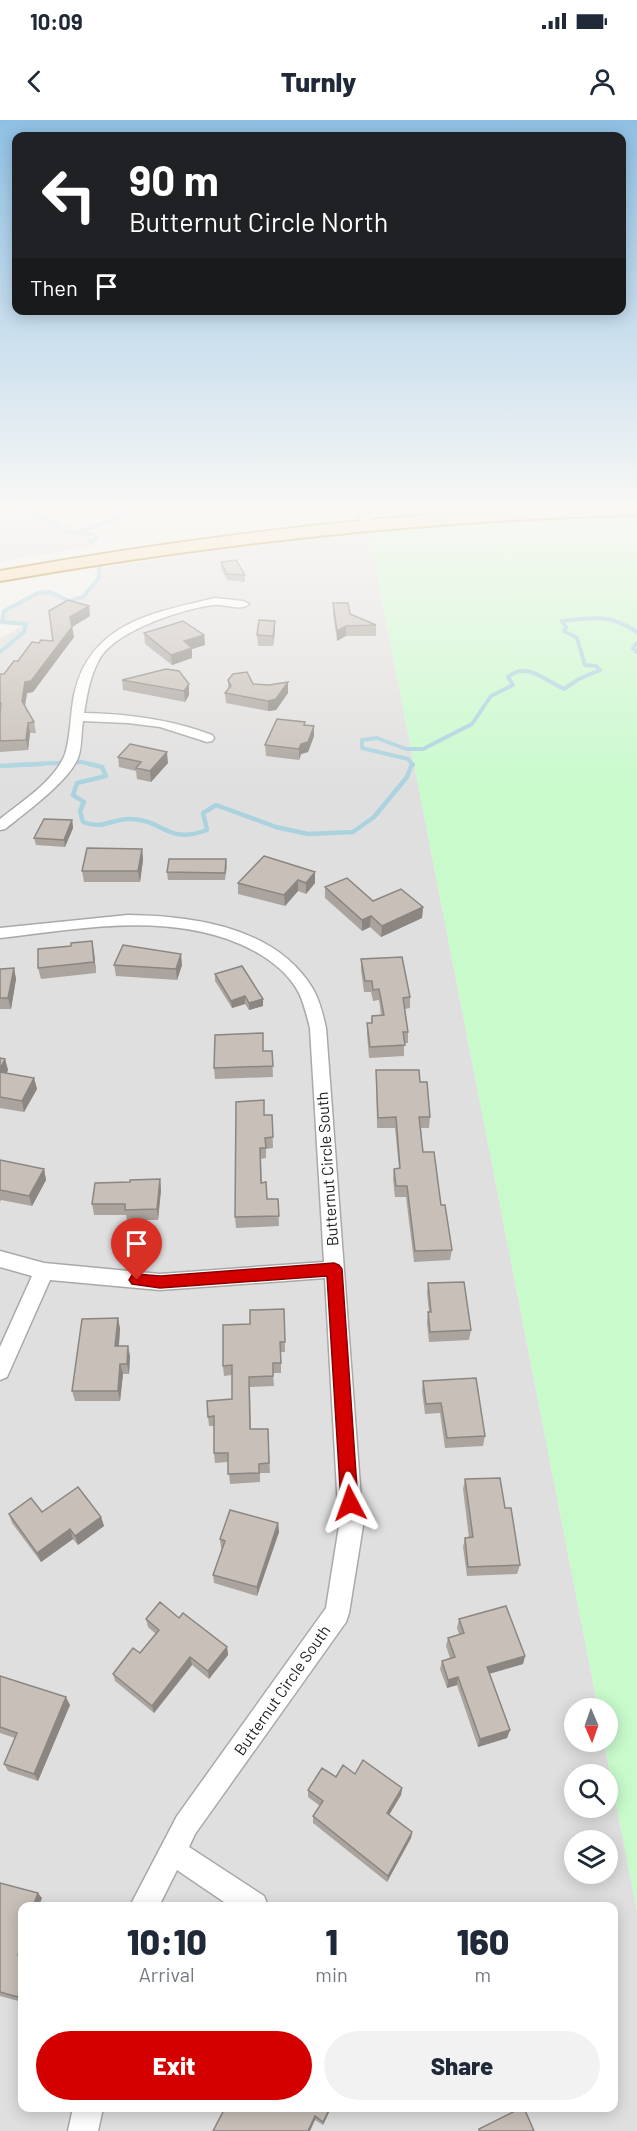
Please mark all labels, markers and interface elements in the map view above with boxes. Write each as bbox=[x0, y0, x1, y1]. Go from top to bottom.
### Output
text: 10:09 bbox=[30, 8, 83, 34]
icon: back bbox=[18, 65, 51, 98]
text: Turnly bbox=[281, 65, 356, 97]
icon: person bbox=[586, 65, 619, 98]
text: 90 m bbox=[129, 154, 219, 204]
icon: left bbox=[30, 156, 108, 234]
text: Butternut Circle North bbox=[129, 205, 388, 237]
icon: arrive bbox=[90, 270, 123, 303]
text: Then bbox=[30, 274, 78, 300]
street label: Butternut Circle South bbox=[312, 1091, 341, 1247]
pin bbox=[111, 1218, 162, 1280]
icon: arrive bbox=[120, 1227, 153, 1260]
position arrow bbox=[318, 1471, 382, 1535]
street label: Butternut Circle South bbox=[229, 1621, 334, 1759]
north arrow bbox=[564, 1698, 618, 1752]
map controls bbox=[564, 1698, 618, 1884]
button: search bbox=[564, 1764, 618, 1818]
button: layers bbox=[564, 1830, 618, 1884]
text: 10:10 bbox=[127, 1919, 207, 1962]
text: 1 bbox=[325, 1919, 338, 1962]
text: 160 bbox=[456, 1919, 509, 1962]
text: Arrival bbox=[139, 1962, 195, 1986]
text: min bbox=[315, 1962, 348, 1986]
text: m bbox=[475, 1962, 491, 1986]
button: Exit bbox=[36, 2031, 312, 2100]
button: Share bbox=[324, 2031, 600, 2100]

